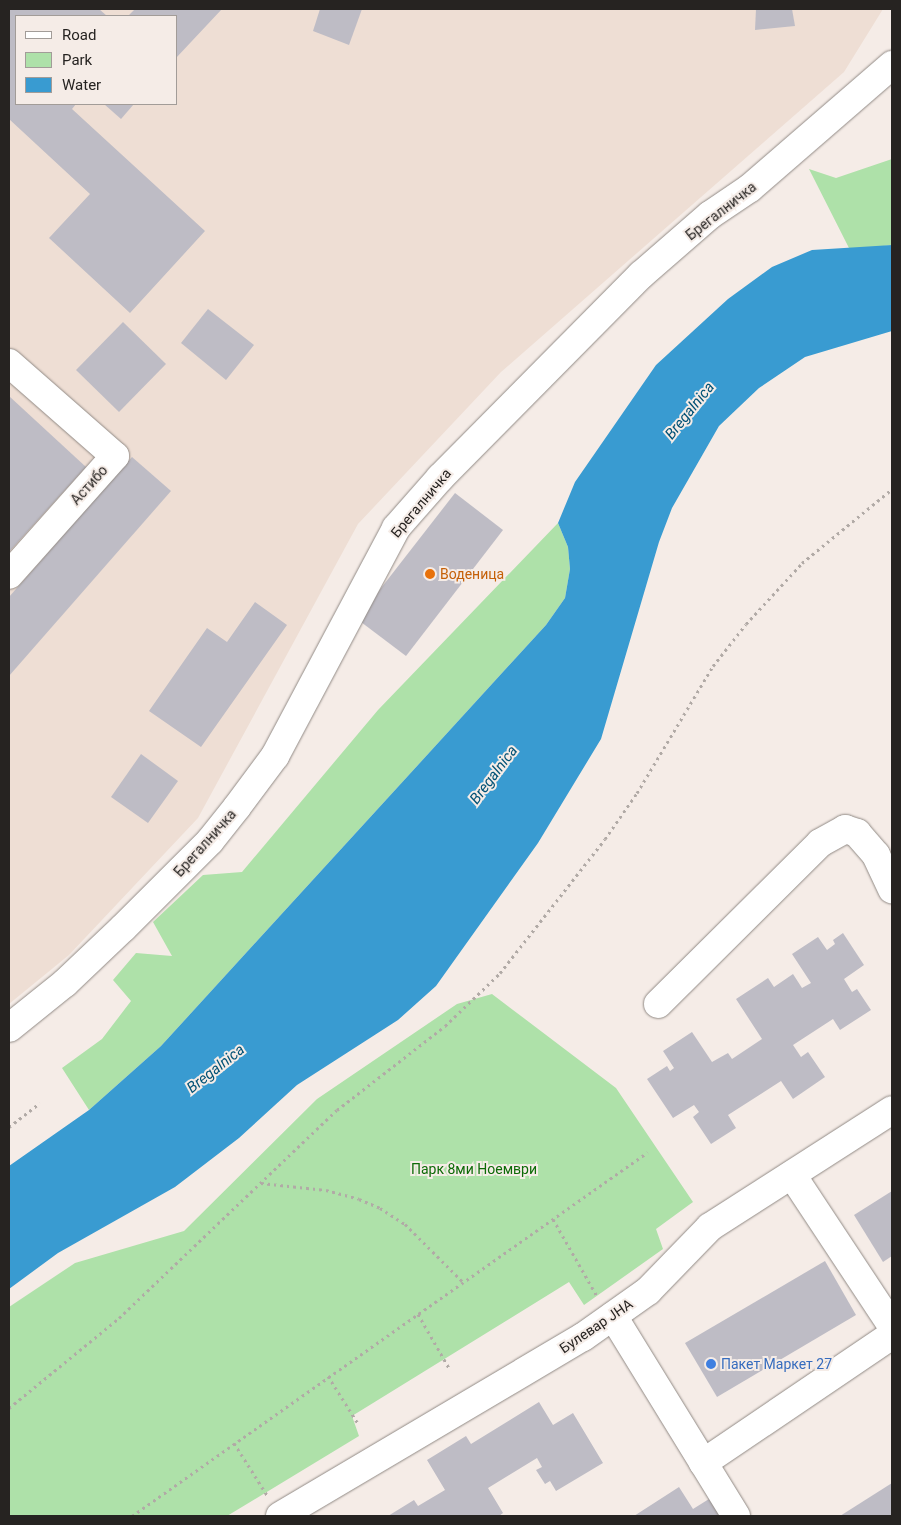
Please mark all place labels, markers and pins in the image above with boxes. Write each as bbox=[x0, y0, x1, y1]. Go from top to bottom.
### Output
place label: Воденица bbox=[440, 566, 504, 582]
marker: Воденица bbox=[424, 568, 436, 580]
place label: Пакет Маркет 27 bbox=[721, 1356, 832, 1372]
marker: Пакет Маркет 27 bbox=[705, 1358, 717, 1370]

